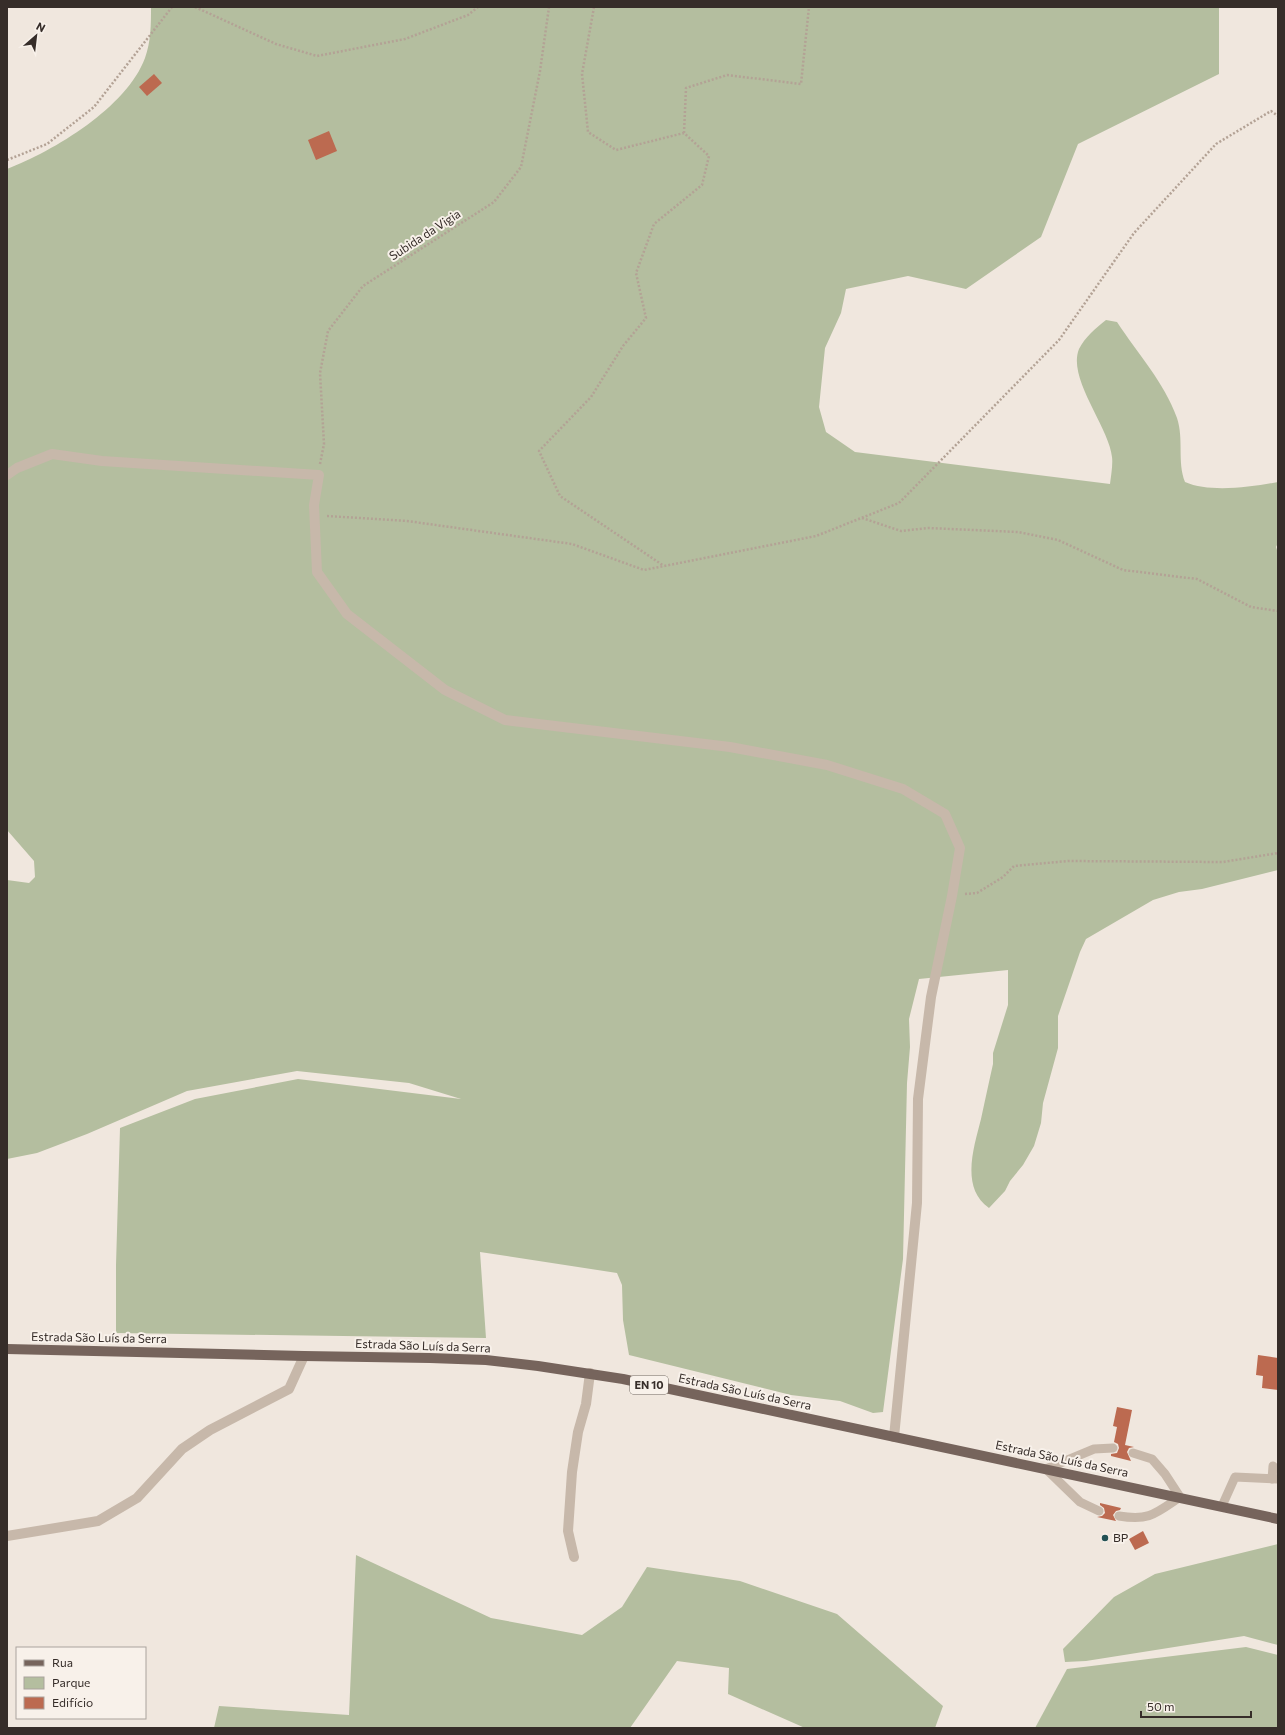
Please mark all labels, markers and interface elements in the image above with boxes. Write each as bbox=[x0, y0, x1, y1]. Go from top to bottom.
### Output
north arrow bbox=[16, 16, 56, 56]
text: N bbox=[34, 19, 48, 34]
street label: Subida da Vigia bbox=[386, 206, 463, 262]
street label: Estrada São Luís da Serra bbox=[31, 1329, 167, 1345]
street label: Estrada São Luís da Serra bbox=[355, 1336, 491, 1354]
street label: Estrada São Luís da Serra bbox=[677, 1370, 813, 1412]
road number: EN 10 bbox=[630, 1376, 668, 1394]
street label: Estrada São Luís da Serra bbox=[994, 1437, 1130, 1479]
place label: BP bbox=[1113, 1530, 1129, 1544]
marker: BP bbox=[1100, 1533, 1110, 1543]
legend bbox=[16, 1647, 146, 1719]
text: Rua bbox=[52, 1655, 73, 1669]
text: Parque bbox=[52, 1675, 90, 1689]
scale bar bbox=[1141, 1693, 1251, 1719]
text: Edifício bbox=[52, 1695, 93, 1709]
text: 50 m bbox=[1147, 1699, 1175, 1713]

